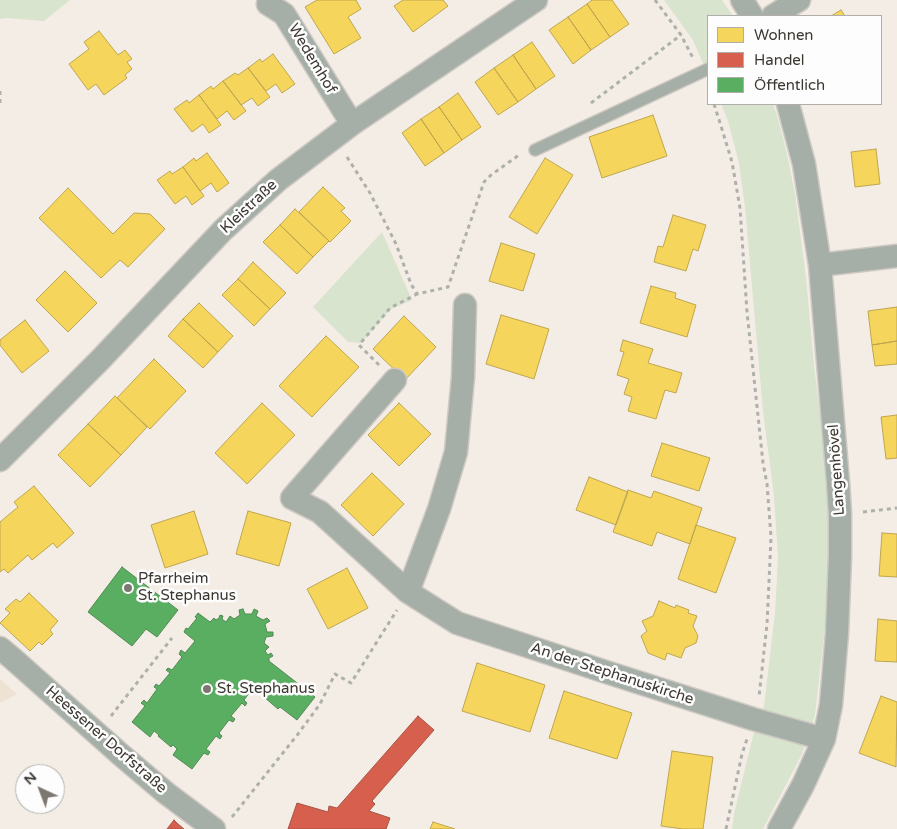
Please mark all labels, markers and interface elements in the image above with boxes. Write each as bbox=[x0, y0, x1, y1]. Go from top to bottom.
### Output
legend bbox=[707, 15, 882, 105]
street label: Wedemhof bbox=[284, 21, 340, 97]
text: Wohnen bbox=[754, 26, 814, 44]
text: Handel bbox=[754, 51, 805, 69]
text: Öffentlich bbox=[754, 76, 825, 94]
street label: Kleistraße bbox=[217, 176, 281, 238]
street label: Langenhövel bbox=[825, 424, 849, 516]
place label: Pfarrheim St. Stephanus bbox=[138, 570, 236, 605]
marker: Pfarrheim St. Stephanus bbox=[122, 582, 134, 594]
street label: An der Stephanuskirche bbox=[528, 639, 696, 709]
place label: St. Stephanus bbox=[217, 680, 315, 698]
street label: Heessener Dorfstraße bbox=[42, 683, 170, 797]
marker: St. Stephanus bbox=[201, 683, 213, 695]
north arrow bbox=[15, 764, 65, 814]
text: N bbox=[20, 768, 40, 788]

